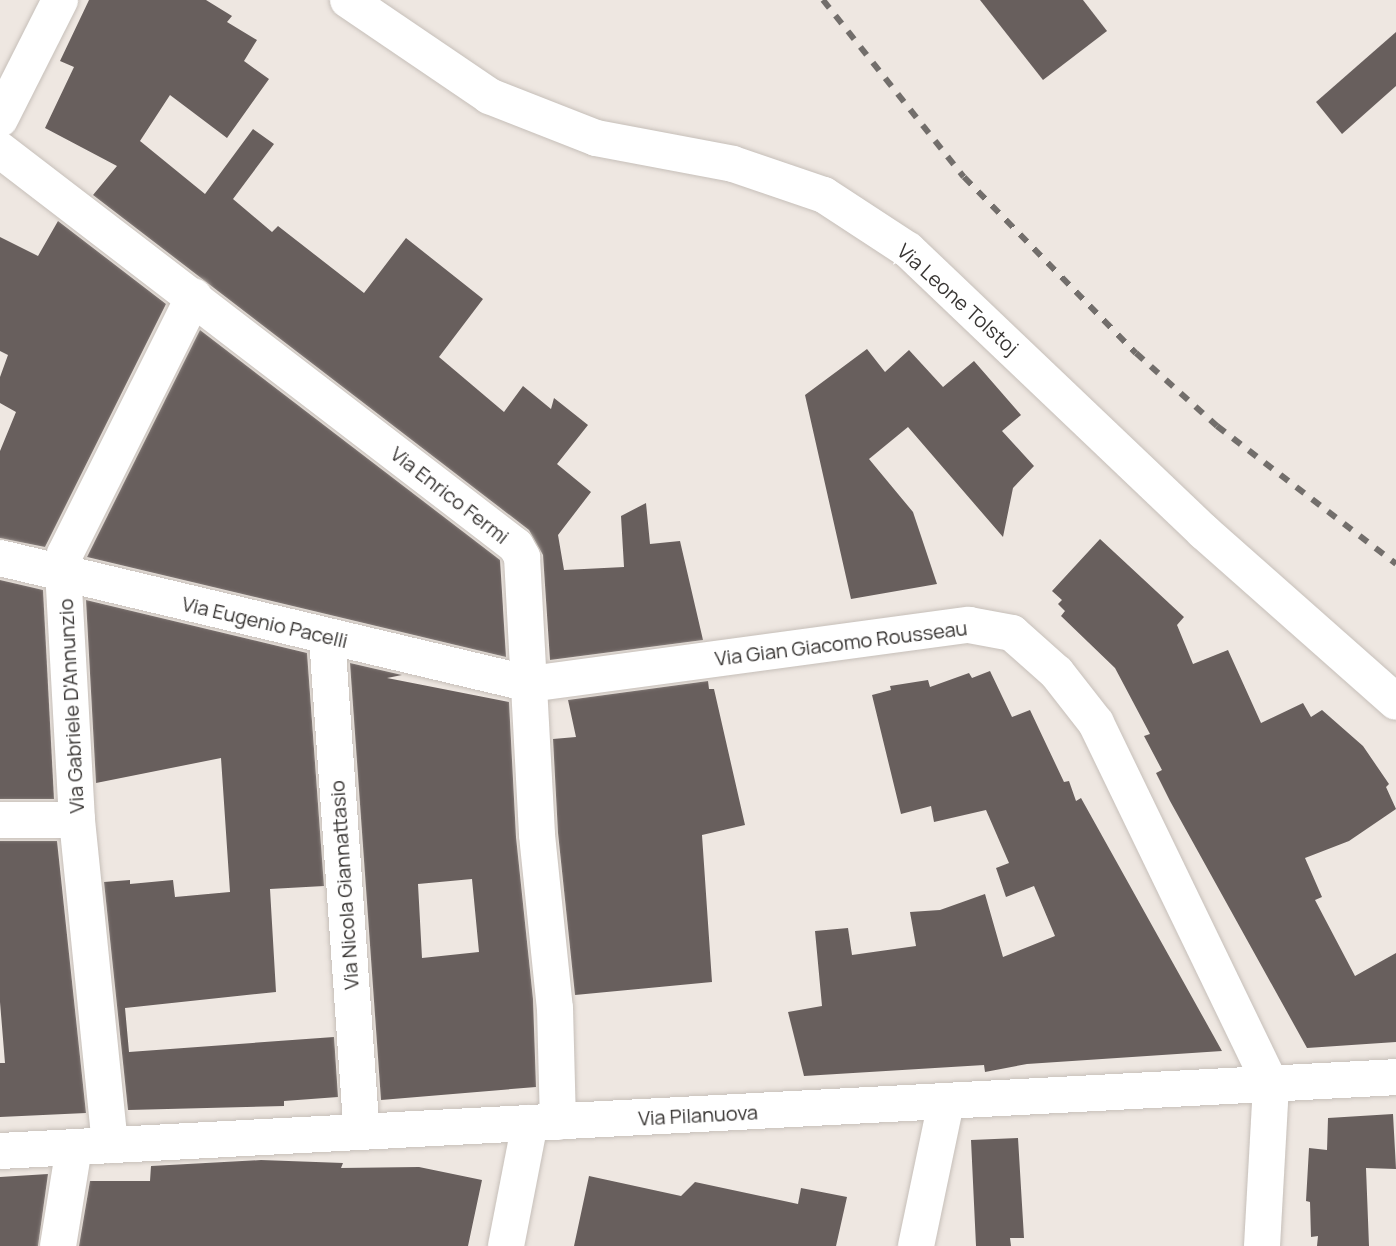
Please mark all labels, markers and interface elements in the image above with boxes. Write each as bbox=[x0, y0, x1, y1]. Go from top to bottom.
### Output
street label: Via Leone Tolstoj bbox=[893, 238, 1023, 360]
street label: Via Enrico Fermi bbox=[386, 441, 514, 549]
street label: Via Eugenio Pacelli bbox=[180, 591, 350, 653]
street label: Via Gabriele D'Annunzio bbox=[53, 598, 89, 814]
street label: Via Gian Giacomo Rousseau bbox=[713, 616, 969, 670]
street label: Via Nicola Giannattasio bbox=[325, 779, 363, 991]
street label: Via Pilanuova bbox=[638, 1100, 758, 1130]

